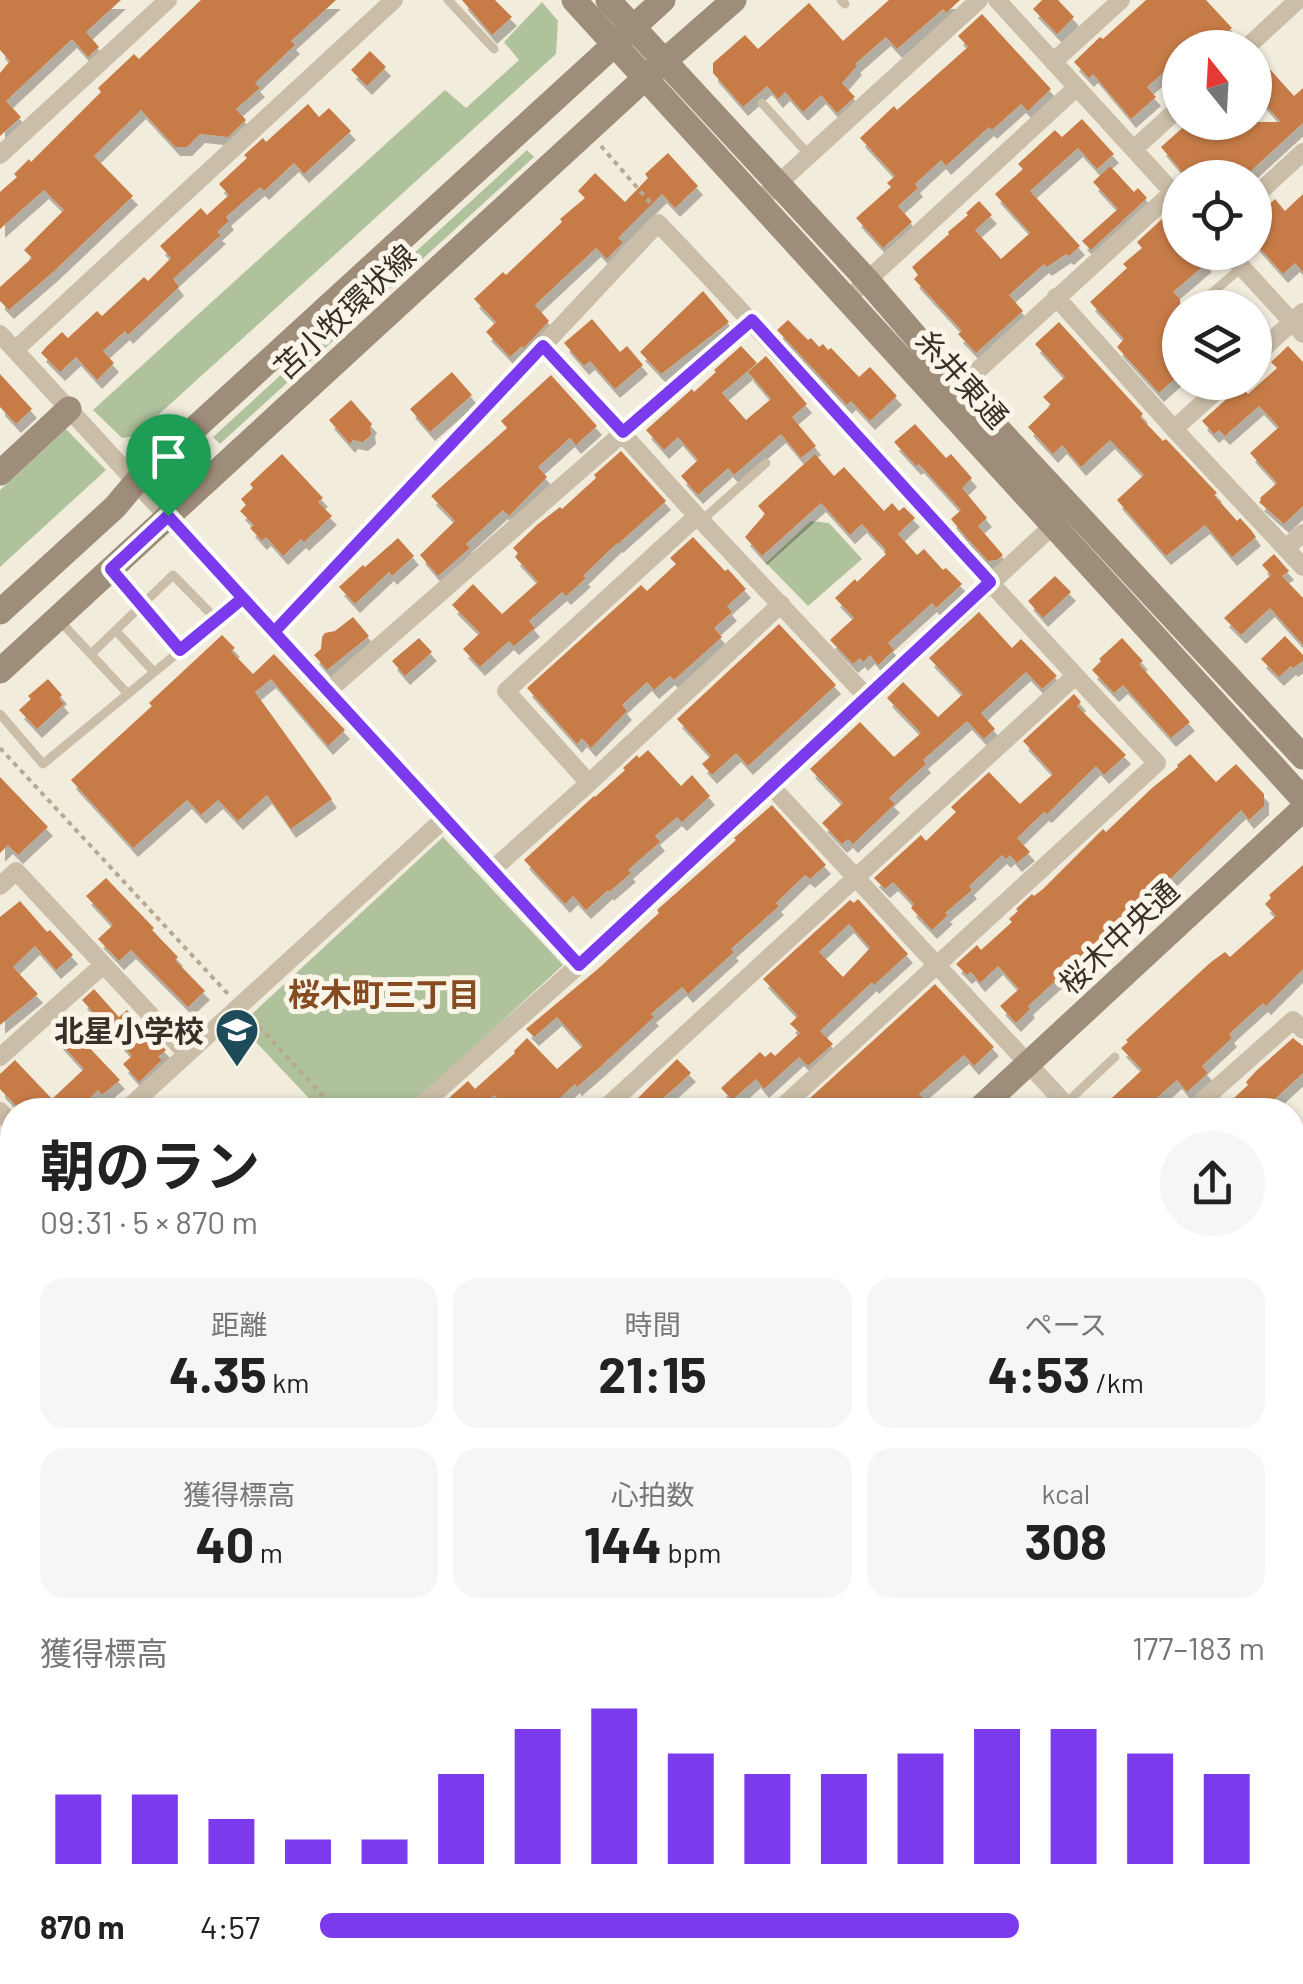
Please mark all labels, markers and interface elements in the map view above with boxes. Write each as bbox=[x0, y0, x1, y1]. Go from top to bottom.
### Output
north arrow bbox=[1162, 30, 1272, 140]
map controls bbox=[1162, 30, 1272, 400]
button: locate bbox=[1162, 160, 1272, 270]
street label: 苫小牧環状線 bbox=[266, 236, 422, 386]
button: layers bbox=[1162, 290, 1272, 400]
street label: 糸井東通 bbox=[909, 321, 1017, 435]
pin bbox=[126, 414, 211, 517]
icon: arrive bbox=[141, 429, 196, 484]
street label: 桜木中央通 bbox=[1051, 872, 1185, 1000]
district label: 桜木町三丁目 bbox=[288, 974, 480, 1012]
school or university icon: 北星小学校 bbox=[214, 1007, 260, 1068]
place label: 北星小学校 bbox=[54, 1012, 204, 1048]
text: 朝のラン bbox=[40, 1131, 260, 1197]
button: share bbox=[1160, 1131, 1265, 1236]
text: 09:31 · 5 × 870 m bbox=[40, 1202, 258, 1240]
text: 距離 bbox=[211, 1307, 267, 1341]
text: 時間 bbox=[624, 1307, 681, 1341]
text: ペース bbox=[1025, 1307, 1107, 1341]
text: 4.35 bbox=[169, 1343, 267, 1403]
text: 21:15 bbox=[598, 1343, 707, 1403]
text: 4:53 bbox=[988, 1343, 1090, 1403]
text: km bbox=[267, 1365, 309, 1399]
text: /km bbox=[1090, 1365, 1144, 1399]
text: kcal bbox=[1041, 1476, 1090, 1510]
text: 獲得標高 bbox=[183, 1477, 295, 1511]
text: 心拍数 bbox=[610, 1477, 695, 1511]
text: 308 bbox=[1025, 1510, 1107, 1570]
text: 40 bbox=[195, 1513, 254, 1573]
text: 144 bbox=[584, 1513, 662, 1573]
text: m bbox=[254, 1535, 283, 1569]
text: bpm bbox=[662, 1535, 721, 1569]
text: 177–183 m bbox=[1132, 1628, 1265, 1666]
text: 獲得標高 bbox=[40, 1633, 168, 1671]
text: 870 m bbox=[40, 1907, 125, 1945]
text: 4:57 bbox=[200, 1907, 260, 1945]

